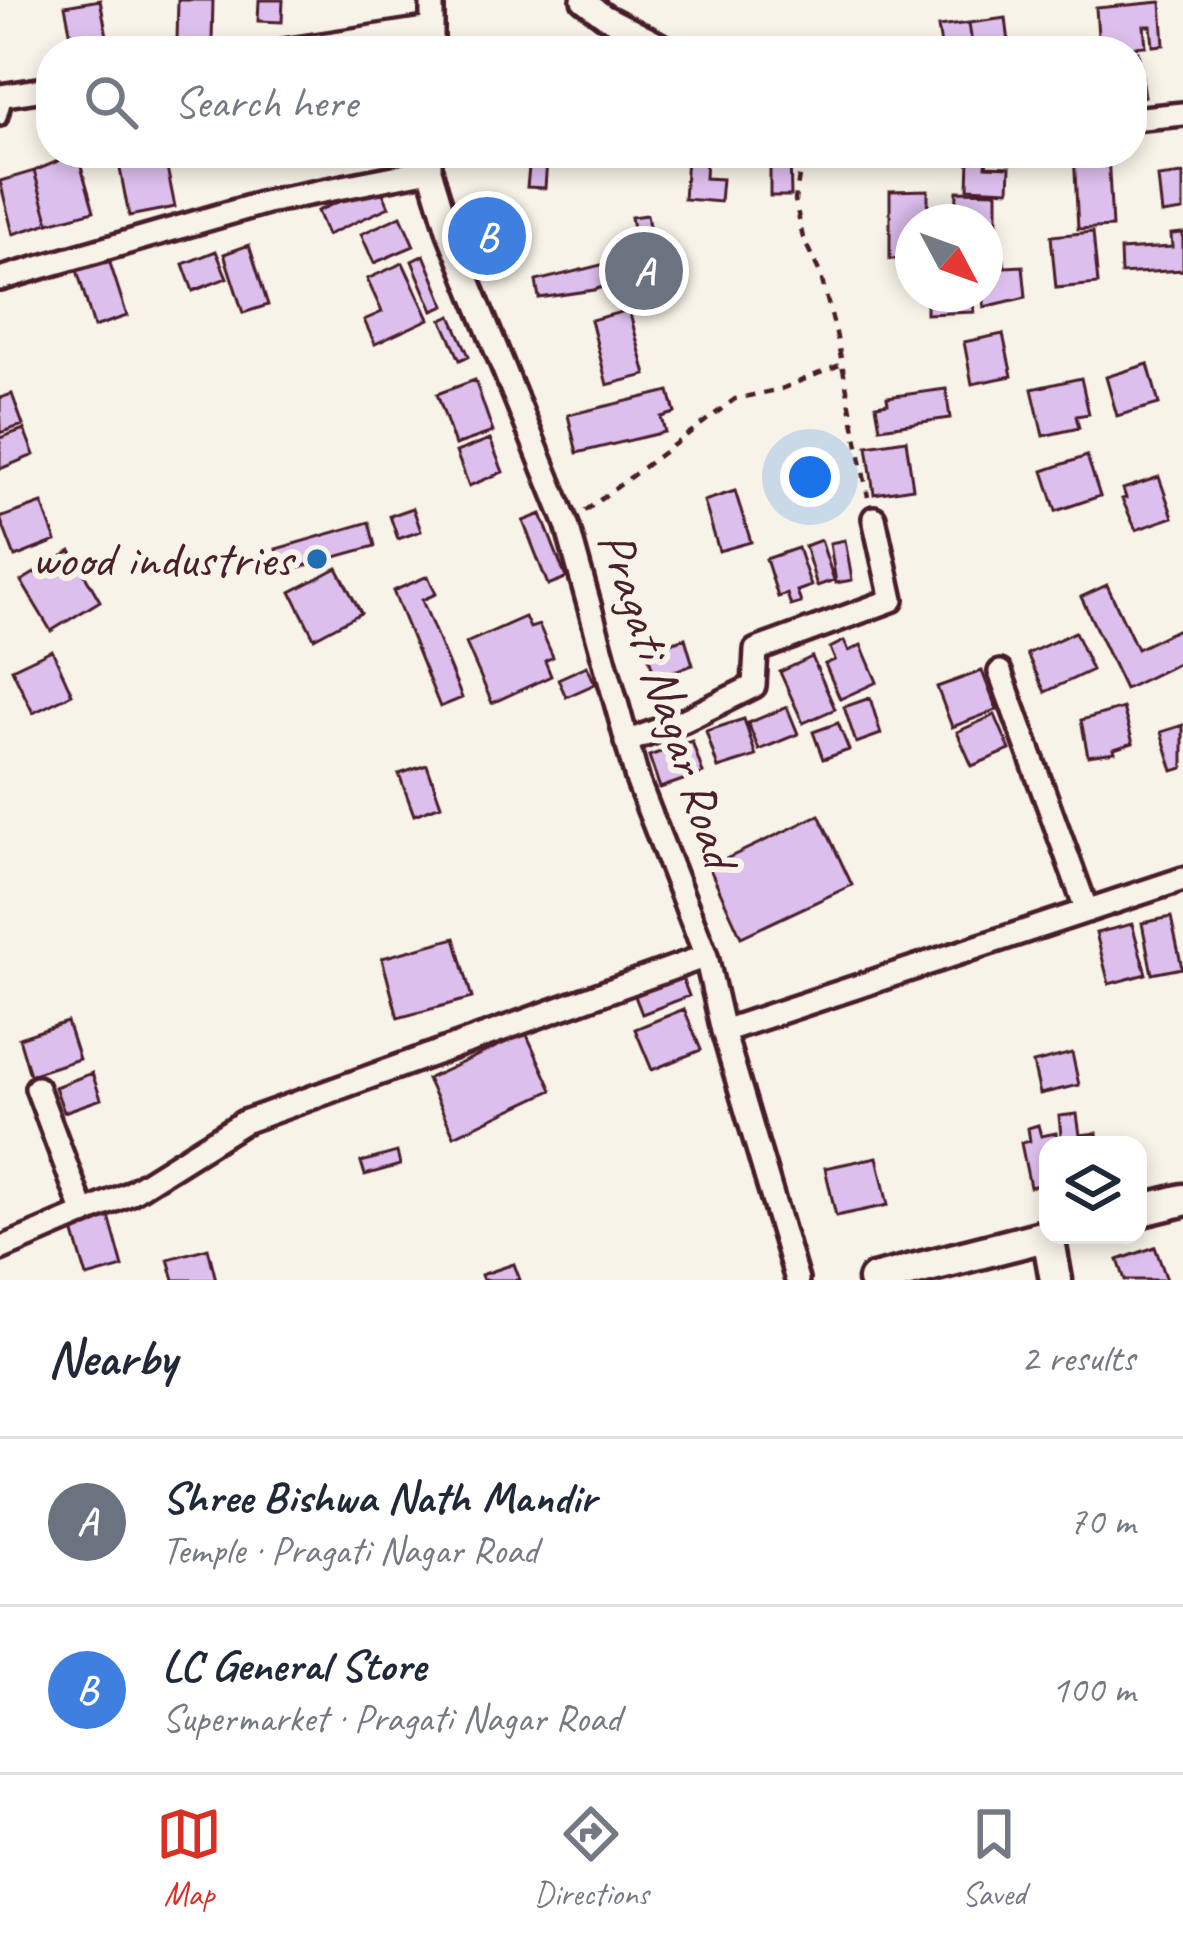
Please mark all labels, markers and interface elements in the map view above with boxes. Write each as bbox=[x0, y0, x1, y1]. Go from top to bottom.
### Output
search box bbox=[36, 36, 1147, 168]
icon: search bbox=[78, 69, 144, 135]
text: Search here bbox=[174, 74, 357, 131]
pin: B bbox=[448, 191, 526, 281]
north arrow bbox=[895, 204, 1003, 312]
pin: A bbox=[605, 226, 683, 316]
your location bbox=[780, 447, 840, 507]
street label: Pragati Nagar Road bbox=[584, 523, 755, 882]
place label: wood industries bbox=[31, 527, 297, 591]
marker: wood industries bbox=[304, 546, 330, 572]
map controls bbox=[1039, 1136, 1147, 1244]
button: layers bbox=[1039, 1136, 1147, 1244]
text: Nearby bbox=[48, 1326, 176, 1390]
text: 2 results bbox=[1021, 1334, 1135, 1383]
text: Shree Bishwa Nath Mandir bbox=[162, 1469, 596, 1526]
text: A bbox=[77, 1497, 97, 1546]
text: 70 m bbox=[1069, 1497, 1135, 1546]
text: Temple · Pragati Nagar Road bbox=[162, 1526, 538, 1575]
text: LC General Store bbox=[162, 1637, 426, 1694]
text: B bbox=[77, 1665, 97, 1714]
text: 100 m bbox=[1051, 1665, 1135, 1714]
text: Supermarket · Pragati Nagar Road bbox=[162, 1694, 621, 1743]
tab: Map bbox=[156, 1801, 222, 1915]
tab: Directions bbox=[534, 1801, 649, 1915]
tab: Saved bbox=[961, 1801, 1027, 1915]

